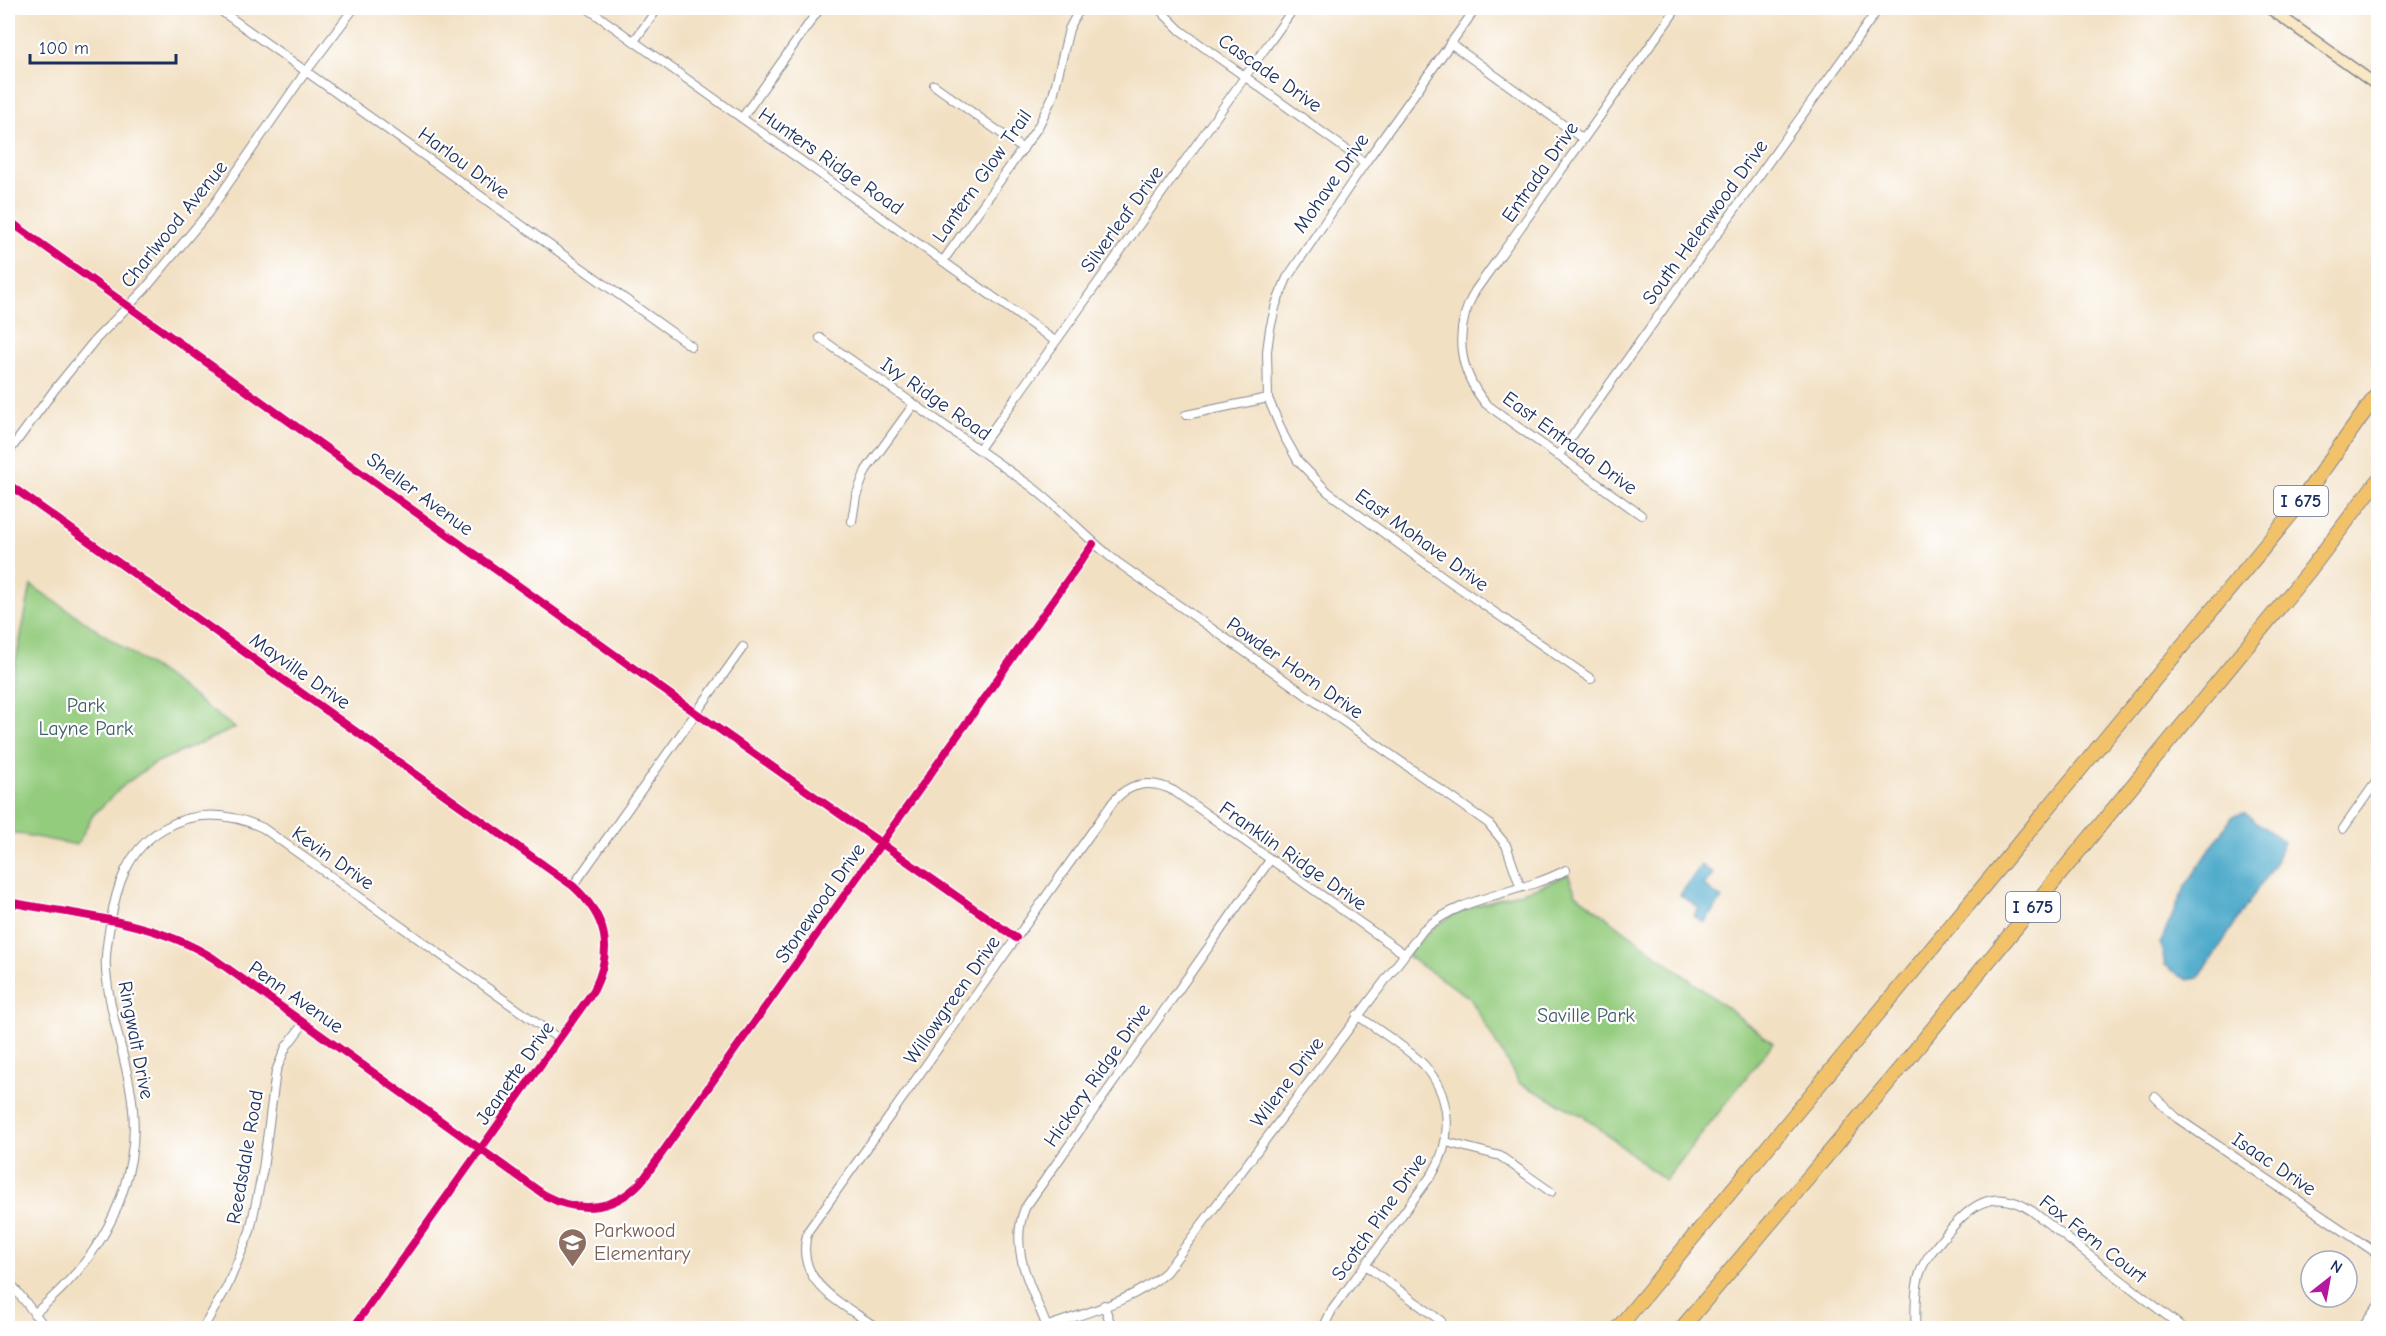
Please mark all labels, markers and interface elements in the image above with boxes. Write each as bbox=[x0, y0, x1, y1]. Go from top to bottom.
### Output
scale bar bbox=[30, 27, 176, 65]
street label: Cascade Drive bbox=[1214, 29, 1326, 117]
text: 100 m bbox=[39, 38, 89, 59]
street label: Hunters Ridge Road bbox=[754, 102, 908, 220]
street label: Lantern Glow Trail bbox=[928, 105, 1036, 247]
street label: Entrada Drive bbox=[1497, 117, 1583, 227]
street label: Harlou Drive bbox=[414, 122, 514, 204]
street label: Mohave Drive bbox=[1288, 129, 1374, 237]
street label: South Helenwood Drive bbox=[1638, 135, 1772, 309]
street label: Charlwood Avenue bbox=[116, 156, 232, 292]
street label: Silverleaf Drive bbox=[1076, 161, 1168, 277]
street label: Ivy Ridge Road bbox=[876, 352, 996, 446]
street label: East Entrada Drive bbox=[1498, 387, 1642, 499]
street label: Sheller Avenue bbox=[362, 448, 478, 540]
street label: East Mohave Drive bbox=[1351, 484, 1493, 596]
road number: I 675 bbox=[2274, 486, 2328, 516]
street label: Powder Horn Drive bbox=[1222, 612, 1368, 724]
street label: Mayville Drive bbox=[245, 628, 355, 714]
park label: Park Layne Park bbox=[39, 694, 134, 740]
street label: Franklin Ridge Drive bbox=[1215, 797, 1371, 915]
street label: Kevin Drive bbox=[288, 821, 378, 895]
street label: Stonewood Drive bbox=[770, 839, 870, 967]
road number: I 675 bbox=[2006, 892, 2060, 922]
street label: Willowgreen Drive bbox=[899, 931, 1005, 1069]
street label: Penn Avenue bbox=[244, 956, 348, 1038]
street label: Ringwalt Drive bbox=[113, 979, 159, 1101]
street label: Hickory Ridge Drive bbox=[1039, 999, 1155, 1151]
park label: Saville Park bbox=[1537, 1004, 1635, 1027]
street label: Jeanette Drive bbox=[471, 1017, 559, 1129]
street label: Wilene Drive bbox=[1246, 1032, 1328, 1132]
street label: Reedsdale Road bbox=[222, 1088, 268, 1226]
street label: Isaac Drive bbox=[2228, 1128, 2320, 1200]
street label: Scotch Pine Drive bbox=[1327, 1149, 1431, 1285]
street label: Fox Fern Court bbox=[2035, 1190, 2152, 1289]
place label: Parkwood Elementary bbox=[594, 1219, 690, 1265]
school or university icon: Parkwood Elementary bbox=[557, 1226, 589, 1268]
north arrow bbox=[2299, 1249, 2359, 1309]
text: N bbox=[2327, 1257, 2345, 1277]

